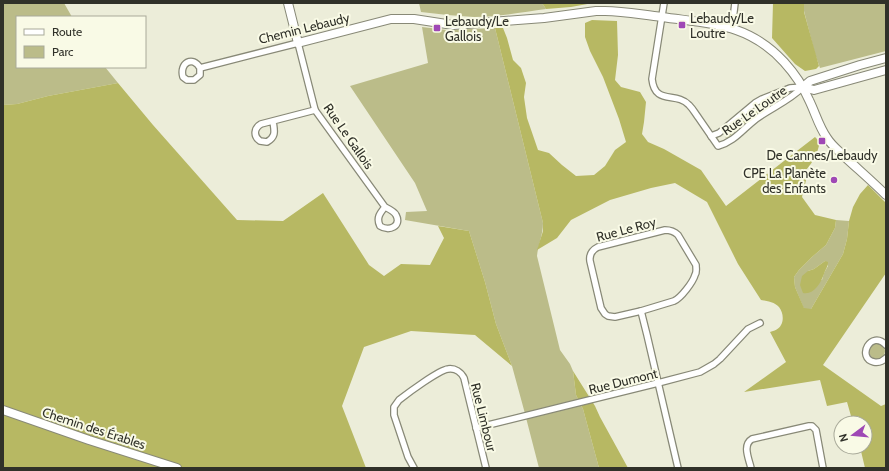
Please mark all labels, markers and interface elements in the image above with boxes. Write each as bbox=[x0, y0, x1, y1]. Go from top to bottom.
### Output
street label: Chemin Lebaudy bbox=[257, 9, 352, 47]
place label: Lebaudy/Le Loutre bbox=[690, 10, 754, 41]
place label: Lebaudy/Le Gallois bbox=[445, 13, 509, 44]
legend bbox=[16, 16, 146, 68]
marker: Lebaudy/Le Loutre bbox=[677, 20, 687, 30]
marker: Lebaudy/Le Gallois bbox=[432, 23, 442, 33]
text: Route bbox=[52, 24, 82, 39]
text: Parc bbox=[52, 44, 74, 59]
street label: Rue Le Loutre bbox=[719, 82, 790, 138]
street label: Rue Le Gallois bbox=[321, 100, 378, 172]
marker: De Cannes/Lebaudy bbox=[817, 136, 827, 146]
place label: De Cannes/Lebaudy bbox=[766, 147, 878, 163]
place label: CPE La Planète des Enfants bbox=[743, 165, 827, 196]
marker: CPE La Planète des Enfants bbox=[829, 175, 839, 185]
street label: Rue Le Roy bbox=[594, 213, 658, 245]
street label: Rue Dumont bbox=[587, 365, 660, 397]
street label: Rue Limbour bbox=[468, 381, 500, 454]
street label: Chemin des Érables bbox=[40, 403, 149, 452]
north arrow bbox=[833, 415, 873, 455]
text: N bbox=[836, 432, 851, 443]

